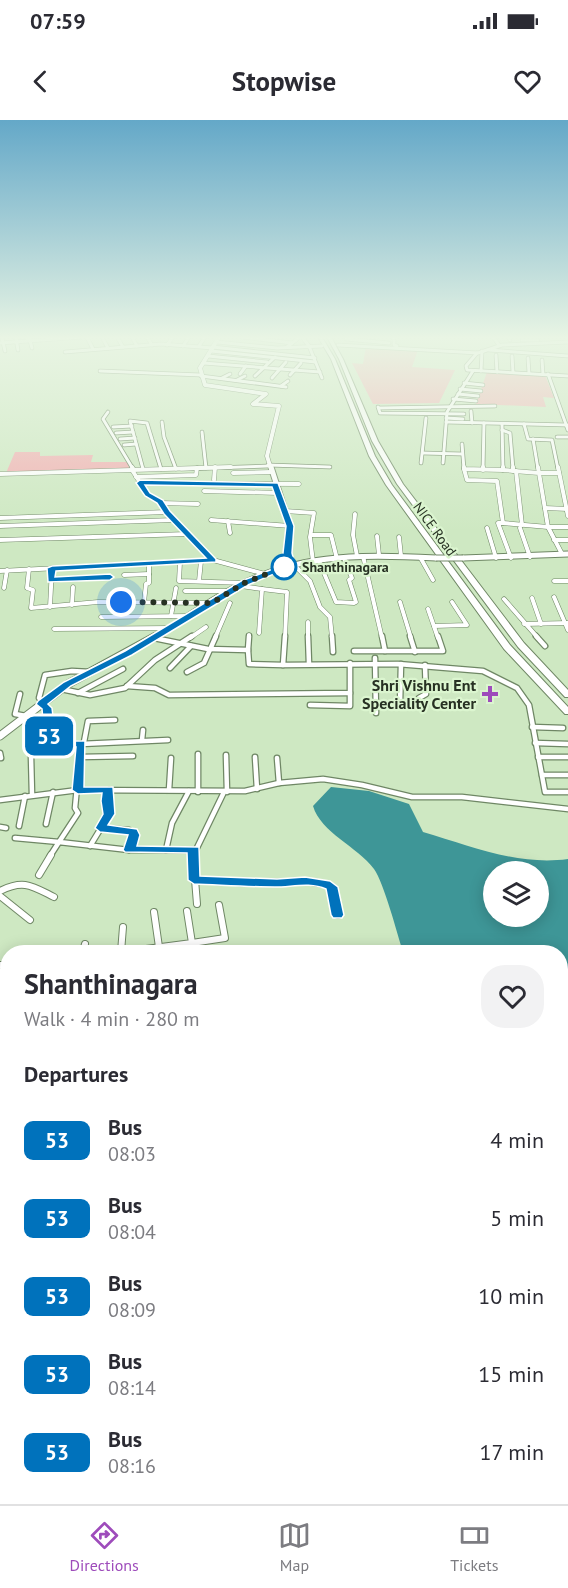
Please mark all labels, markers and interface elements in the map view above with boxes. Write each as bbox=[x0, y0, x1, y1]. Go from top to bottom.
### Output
text: 07:59 bbox=[30, 7, 86, 35]
text: Stopwise bbox=[232, 64, 336, 98]
icon: back bbox=[24, 65, 57, 98]
icon: heart bbox=[511, 65, 544, 98]
street label: NICE Road bbox=[409, 498, 461, 560]
marker: Shanthinagara bbox=[271, 554, 297, 580]
place label: Shanthinagara bbox=[302, 558, 389, 576]
your location bbox=[106, 587, 136, 617]
place label: Shri Vishnu Ent Speciality Center bbox=[362, 675, 476, 713]
marker: Shri Vishnu Ent Speciality Center bbox=[481, 685, 499, 703]
line badge: 53 bbox=[22, 716, 76, 756]
text: 53 bbox=[37, 723, 61, 750]
map controls bbox=[483, 861, 549, 927]
button: layers bbox=[483, 861, 549, 927]
text: Shanthinagara bbox=[24, 965, 198, 1002]
button: heart bbox=[481, 965, 544, 1028]
text: Walk · 4 min · 280 m bbox=[24, 1006, 200, 1032]
text: Departures bbox=[24, 1060, 128, 1088]
text: Bus bbox=[108, 1113, 142, 1141]
text: 4 min bbox=[490, 1126, 544, 1154]
text: 53 bbox=[45, 1127, 69, 1154]
text: 08:03 bbox=[108, 1141, 156, 1167]
text: Bus bbox=[108, 1191, 142, 1219]
text: 5 min bbox=[490, 1204, 544, 1232]
text: 53 bbox=[45, 1205, 69, 1232]
text: 08:04 bbox=[108, 1219, 156, 1245]
text: Bus bbox=[108, 1269, 142, 1297]
text: 10 min bbox=[478, 1282, 544, 1310]
text: 53 bbox=[45, 1283, 69, 1310]
text: 08:09 bbox=[108, 1297, 156, 1323]
text: Bus bbox=[108, 1347, 142, 1375]
text: 15 min bbox=[478, 1360, 544, 1388]
text: 53 bbox=[45, 1361, 69, 1388]
text: 08:14 bbox=[108, 1375, 156, 1401]
text: Bus bbox=[108, 1425, 142, 1453]
text: 17 min bbox=[480, 1438, 544, 1466]
text: 53 bbox=[45, 1439, 69, 1466]
text: 08:16 bbox=[108, 1453, 156, 1479]
tab: Directions bbox=[70, 1519, 139, 1575]
tab: Map bbox=[278, 1519, 311, 1575]
tab: Tickets bbox=[450, 1519, 498, 1575]

